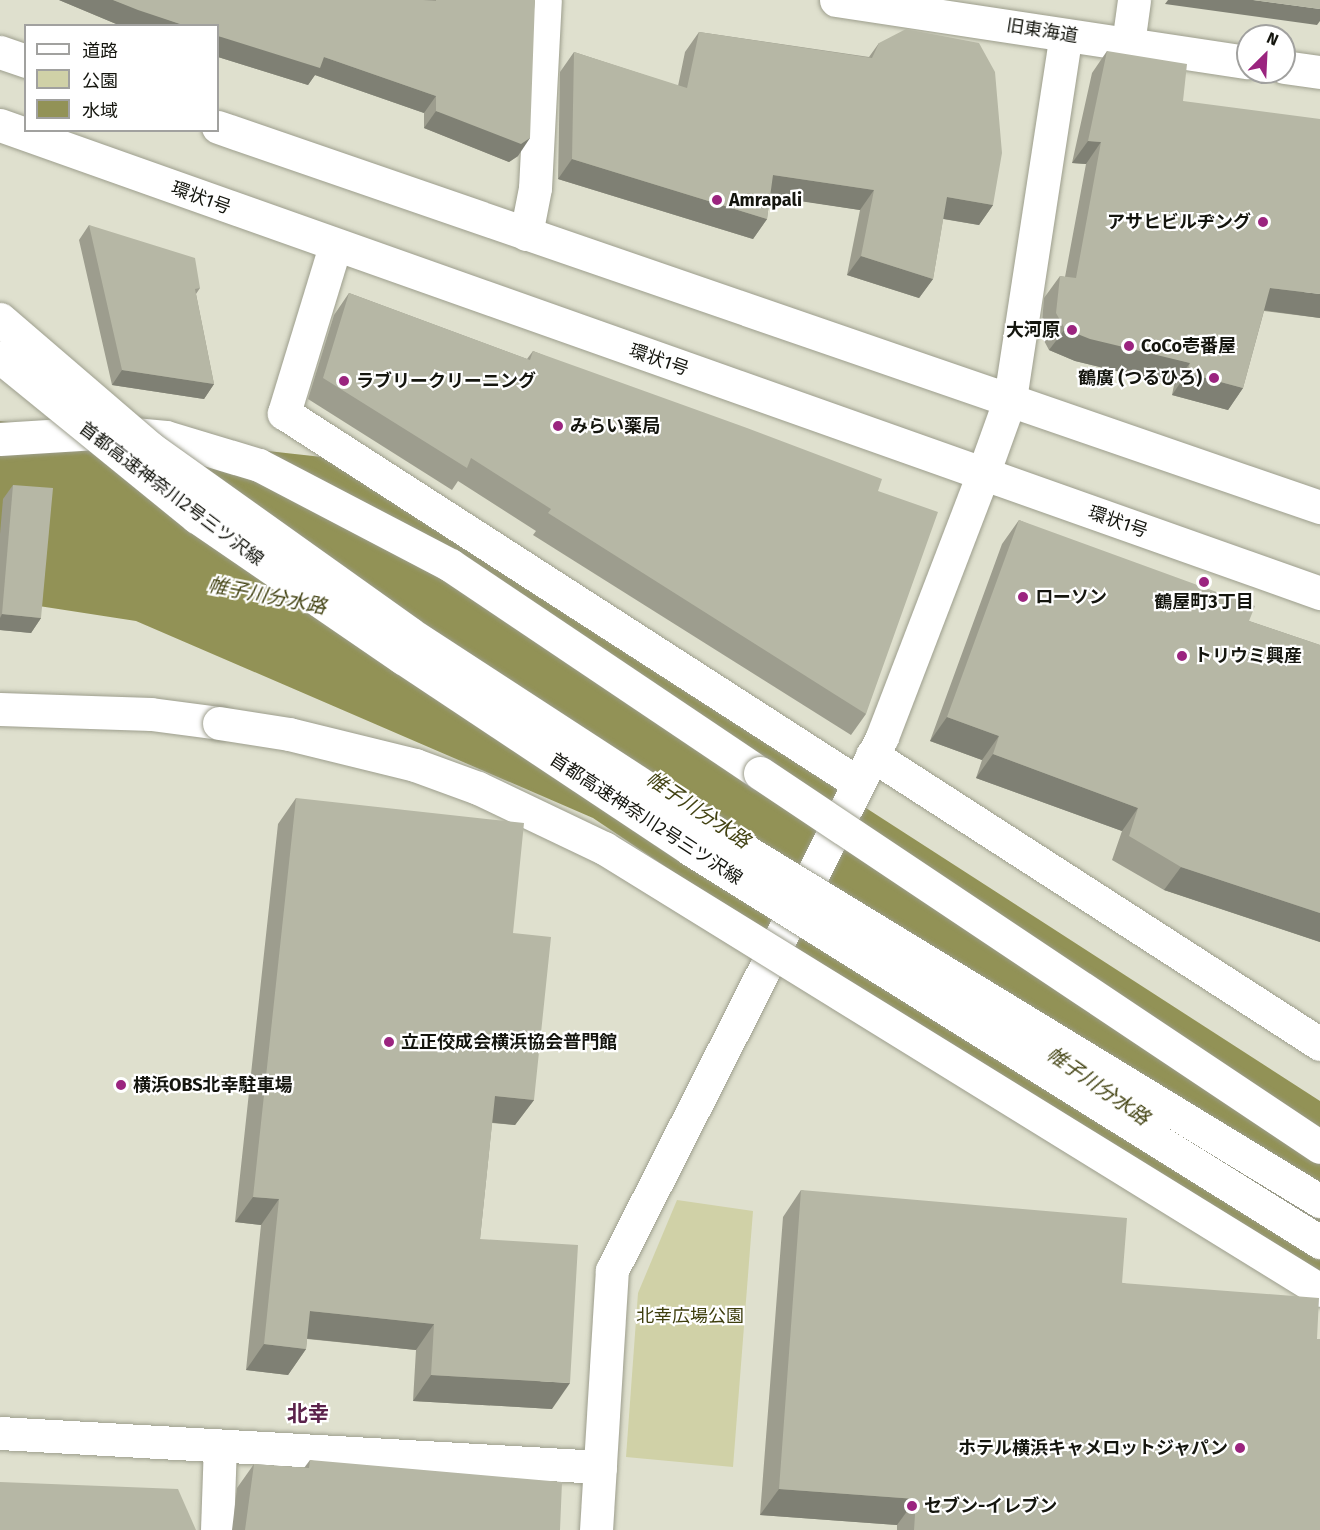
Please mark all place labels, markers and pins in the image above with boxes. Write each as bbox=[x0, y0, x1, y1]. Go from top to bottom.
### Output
place label: Amrapali bbox=[729, 189, 802, 211]
marker: Amrapali bbox=[710, 193, 724, 207]
place label: アサヒビルヂング bbox=[1107, 211, 1251, 233]
marker: アサヒビルヂング bbox=[1256, 215, 1270, 229]
place label: 大河原 bbox=[1006, 319, 1060, 341]
marker: 大河原 bbox=[1065, 323, 1079, 337]
place label: CoCo壱番屋 bbox=[1141, 335, 1236, 357]
marker: CoCo壱番屋 bbox=[1122, 339, 1136, 353]
place label: 鶴廣 (つるひろ) bbox=[1078, 367, 1202, 389]
place label: ラブリークリーニング bbox=[356, 370, 536, 392]
marker: 鶴廣 (つるひろ) bbox=[1207, 371, 1221, 385]
marker: ラブリークリーニング bbox=[337, 374, 351, 388]
place label: みらい薬局 bbox=[570, 415, 660, 437]
marker: みらい薬局 bbox=[551, 419, 565, 433]
marker: 鶴屋町3丁目 bbox=[1197, 575, 1211, 589]
place label: ローソン bbox=[1035, 586, 1107, 608]
marker: ローソン bbox=[1016, 590, 1030, 604]
place label: 鶴屋町3丁目 bbox=[1154, 591, 1254, 613]
place label: トリウミ興産 bbox=[1194, 645, 1302, 667]
marker: トリウミ興産 bbox=[1175, 649, 1189, 663]
place label: 立正佼成会横浜協会普門館 bbox=[401, 1031, 617, 1053]
marker: 立正佼成会横浜協会普門館 bbox=[382, 1035, 396, 1049]
place label: 横浜OBS北幸駐車場 bbox=[133, 1074, 292, 1096]
marker: 横浜OBS北幸駐車場 bbox=[114, 1078, 128, 1092]
place label: ホテル横浜キャメロットジャパン bbox=[958, 1437, 1228, 1459]
marker: ホテル横浜キャメロットジャパン bbox=[1233, 1441, 1247, 1455]
place label: セブン-イレブン bbox=[924, 1495, 1057, 1517]
marker: セブン-イレブン bbox=[905, 1499, 919, 1513]

